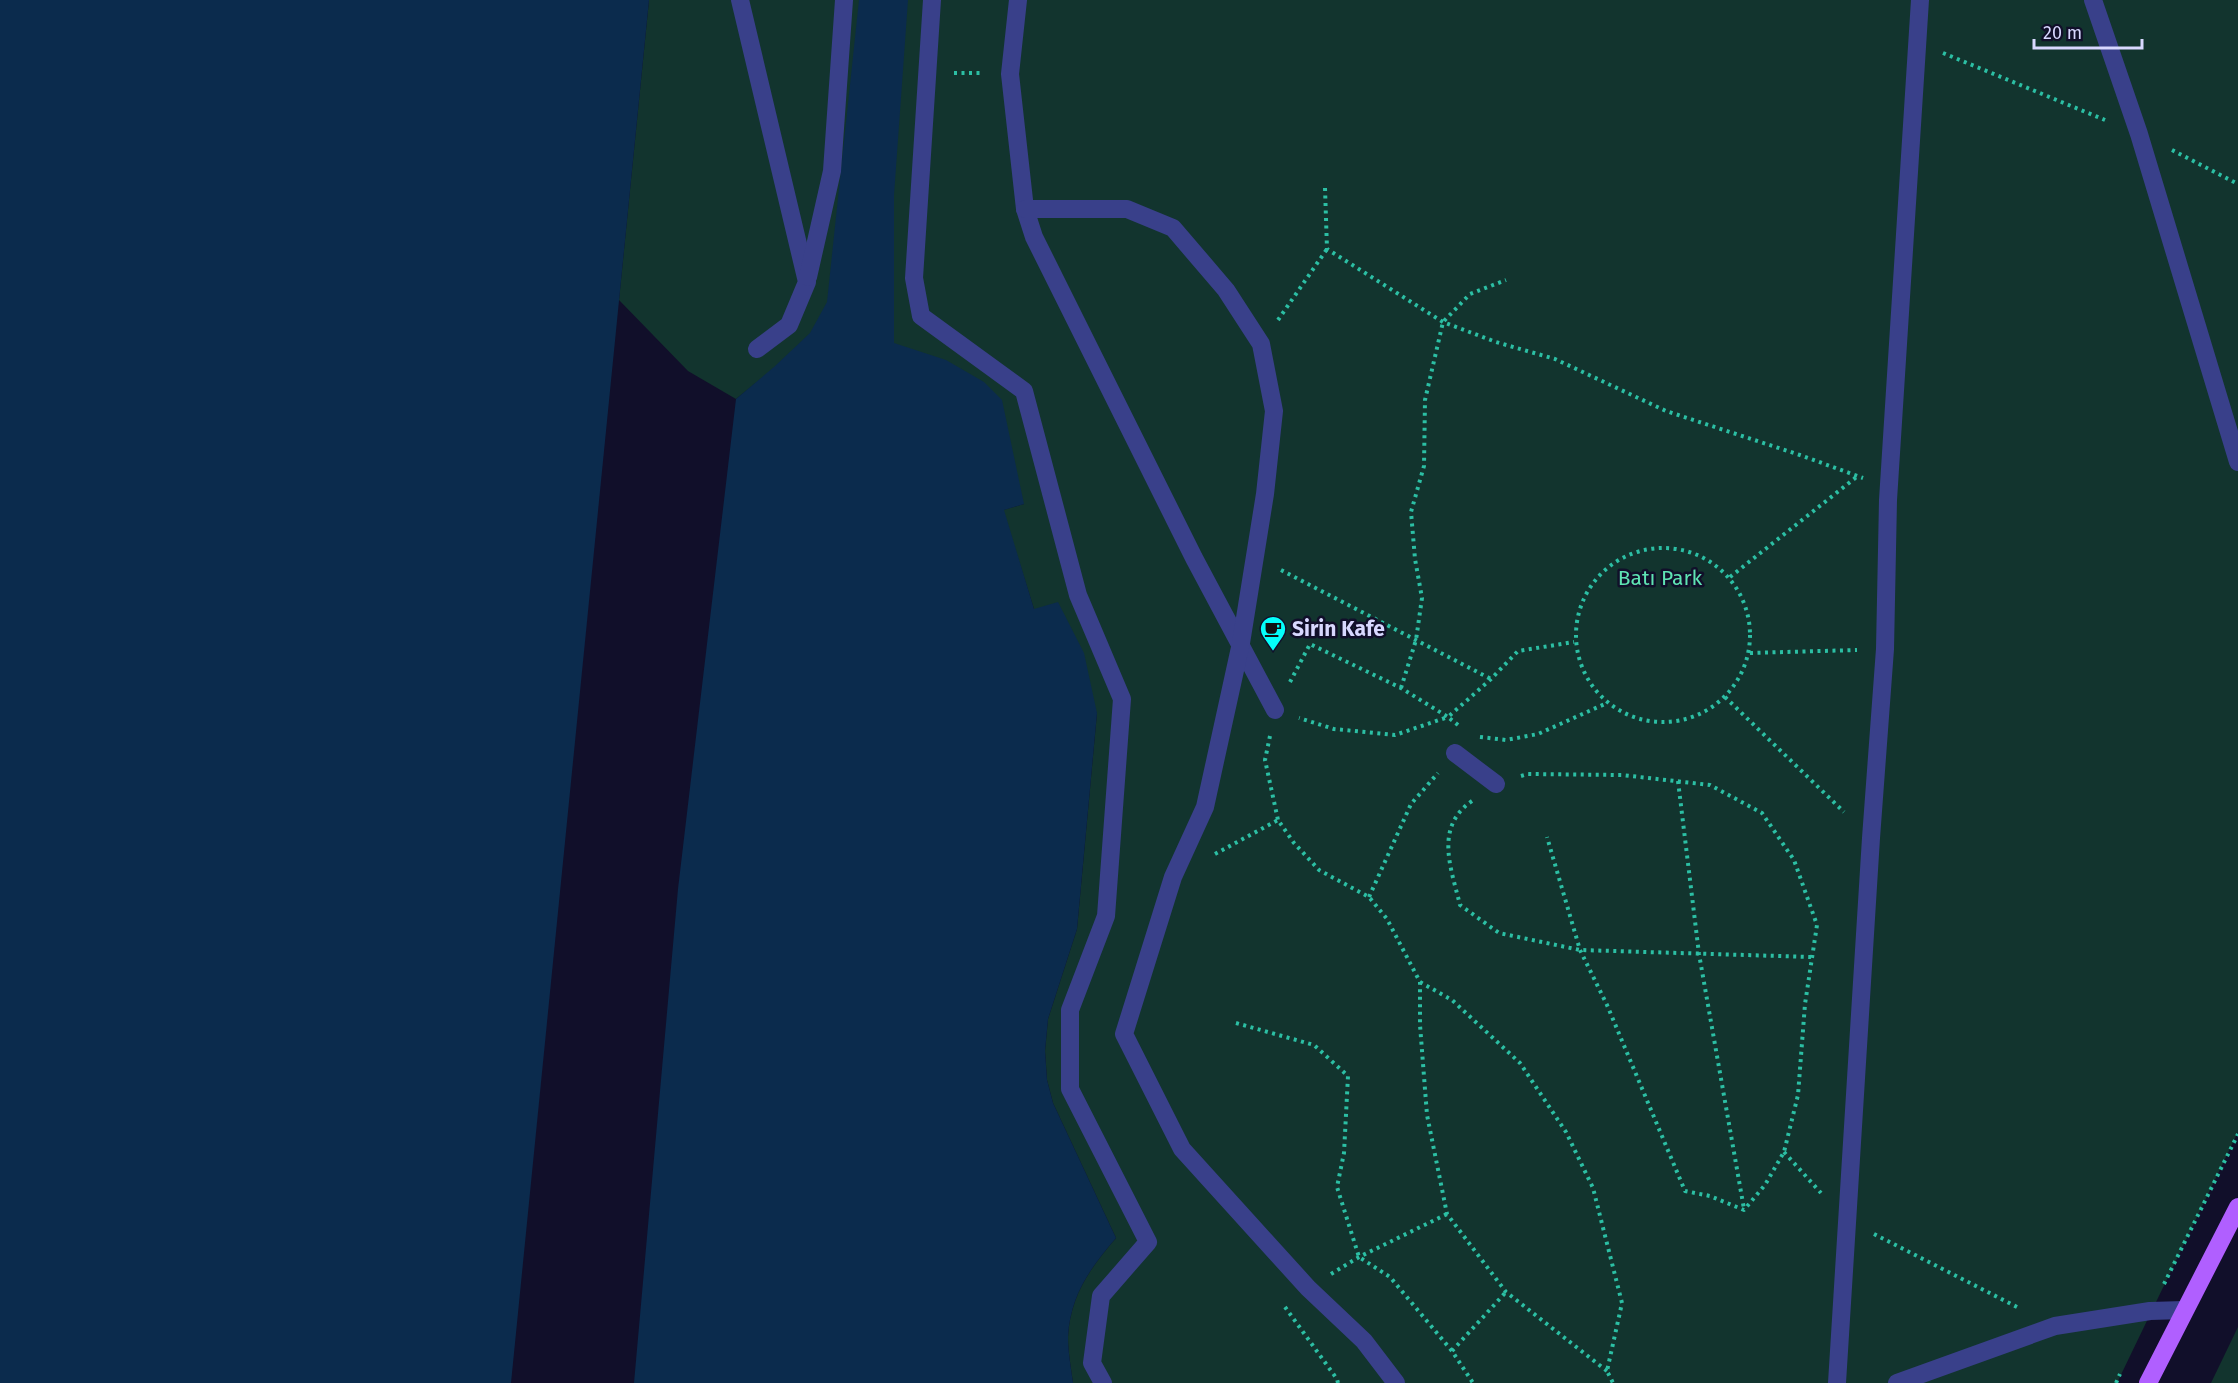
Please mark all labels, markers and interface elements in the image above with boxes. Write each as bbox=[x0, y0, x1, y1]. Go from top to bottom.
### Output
scale bar bbox=[2034, 12, 2142, 50]
text: 20 m bbox=[2043, 22, 2082, 44]
park label: Batı Park bbox=[1618, 565, 1703, 591]
cafe icon: Sirin Kafe bbox=[1258, 614, 1288, 652]
place label: Sirin Kafe bbox=[1292, 616, 1385, 642]

